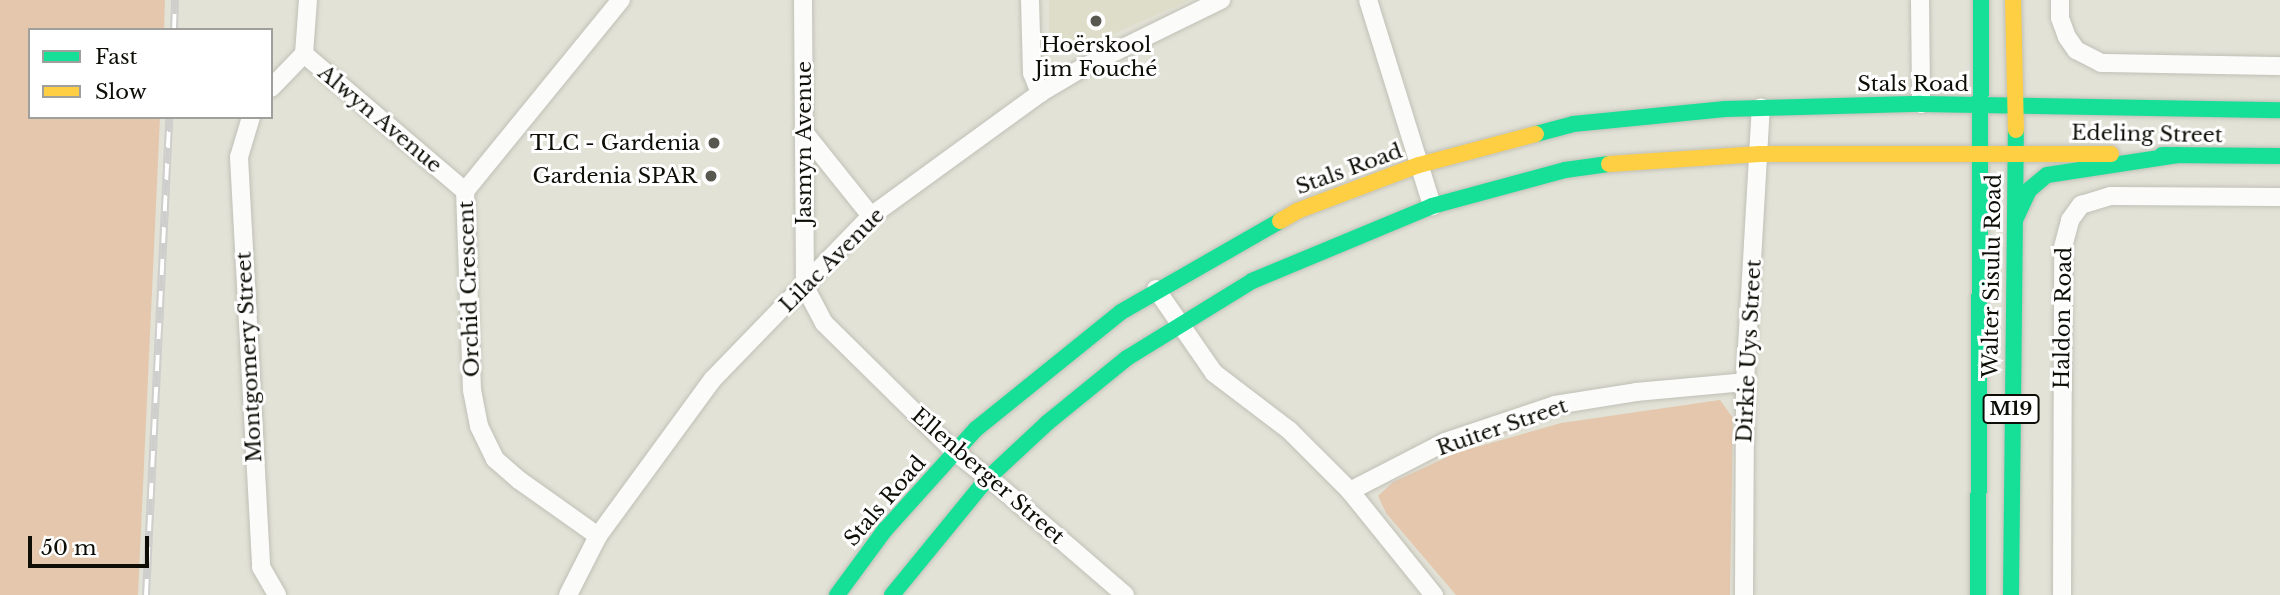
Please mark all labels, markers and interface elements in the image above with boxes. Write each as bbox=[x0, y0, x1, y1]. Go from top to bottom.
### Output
marker: Hoërskool Jim Fouché bbox=[1088, 13, 1104, 29]
legend bbox=[28, 28, 273, 119]
place label: Hoërskool Jim Fouché bbox=[1035, 32, 1157, 82]
text: Fast bbox=[95, 44, 137, 70]
street label: Alwyn Avenue bbox=[313, 60, 447, 178]
street label: Jasmyn Avenue bbox=[791, 61, 817, 225]
street label: Stals Road bbox=[1857, 71, 1969, 97]
text: Slow bbox=[95, 79, 147, 105]
street label: Edeling Street bbox=[2071, 120, 2223, 148]
place label: TLC - Gardenia bbox=[530, 130, 700, 156]
marker: TLC - Gardenia bbox=[706, 135, 722, 151]
street label: Stals Road bbox=[1292, 138, 1406, 200]
place label: Gardenia SPAR bbox=[532, 163, 697, 189]
marker: Gardenia SPAR bbox=[703, 168, 719, 184]
street label: Walter Sisulu Road bbox=[1978, 174, 2006, 378]
street label: Orchid Crescent bbox=[453, 200, 485, 378]
street label: Lilac Avenue bbox=[774, 202, 890, 318]
street label: Haldon Road bbox=[2049, 247, 2077, 389]
street label: Montgomery Street bbox=[231, 251, 267, 463]
street label: Dirkie Uys Street bbox=[1732, 259, 1766, 443]
street label: Ruiter Street bbox=[1433, 393, 1571, 461]
road number: M19 bbox=[1981, 394, 2041, 424]
street label: Ellenberger Street bbox=[906, 403, 1070, 549]
street label: Stals Road bbox=[839, 451, 931, 551]
scale bar bbox=[32, 522, 152, 566]
text: 50 m bbox=[41, 535, 96, 561]

